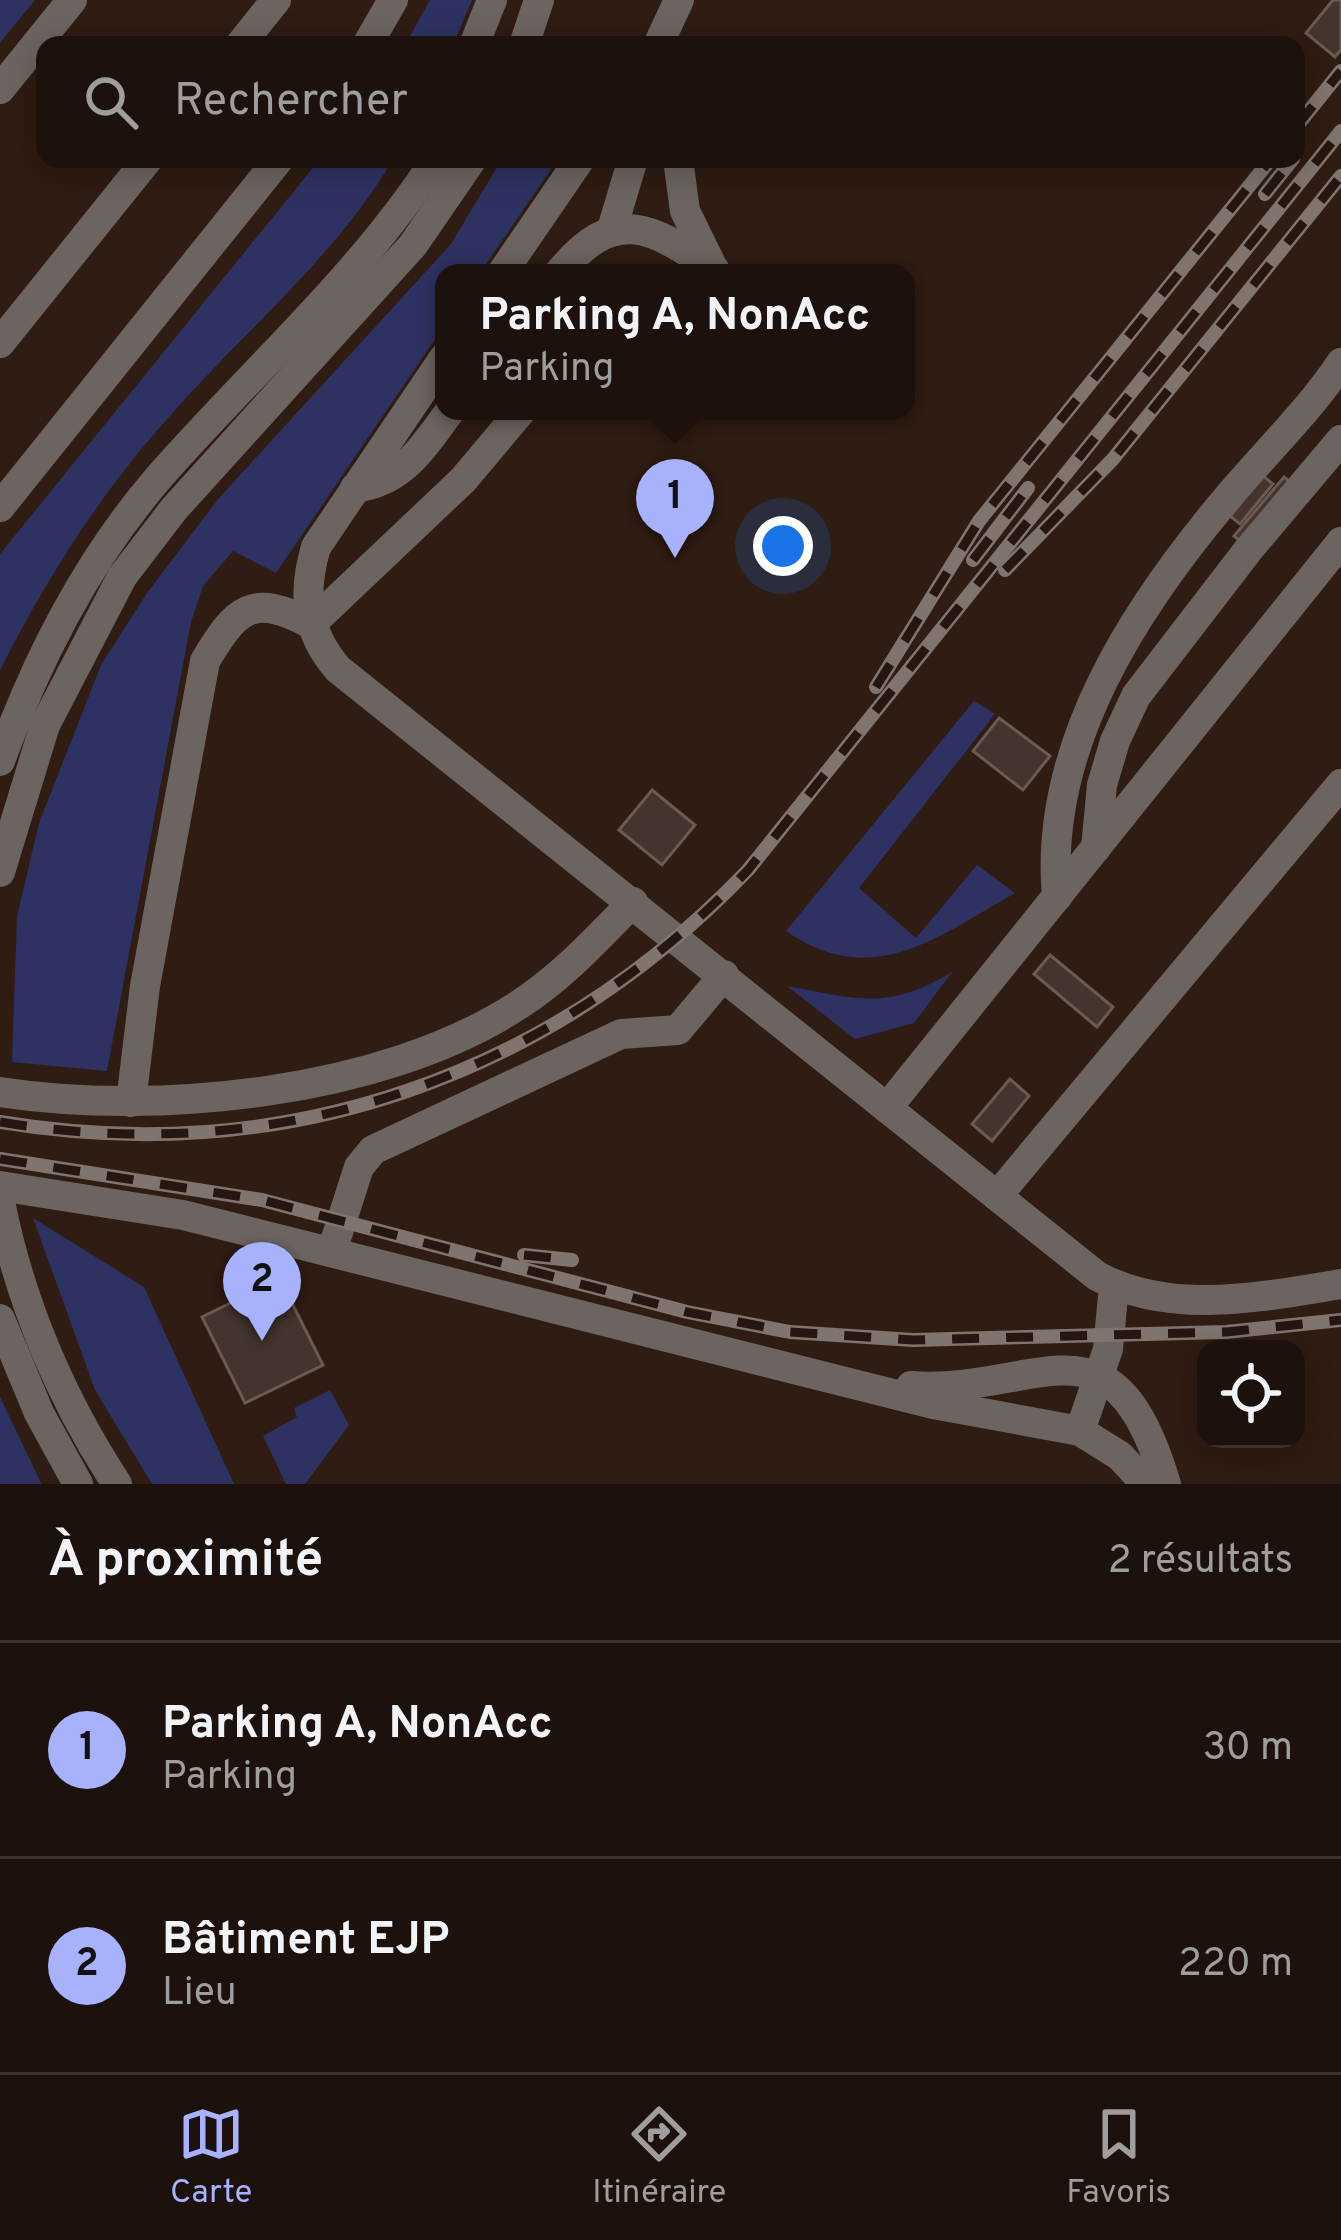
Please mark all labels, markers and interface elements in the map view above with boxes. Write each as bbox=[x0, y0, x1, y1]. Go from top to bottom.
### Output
search box bbox=[36, 36, 1305, 168]
icon: search bbox=[78, 69, 144, 135]
text: Rechercher bbox=[174, 74, 408, 131]
popup bbox=[435, 264, 915, 420]
text: Parking A, NonAcc bbox=[480, 289, 870, 346]
text: Parking bbox=[480, 346, 614, 395]
pin: 1 bbox=[636, 459, 714, 558]
your location bbox=[753, 516, 813, 576]
pin: 2 bbox=[223, 1242, 301, 1341]
map controls bbox=[1197, 1340, 1305, 1448]
button: locate bbox=[1197, 1340, 1305, 1448]
text: À proximité bbox=[48, 1530, 323, 1595]
text: 2 résultats bbox=[1108, 1538, 1293, 1587]
text: Parking A, NonAcc bbox=[162, 1697, 553, 1754]
text: 1 bbox=[79, 1725, 95, 1774]
text: 30 m bbox=[1203, 1725, 1293, 1774]
text: Parking bbox=[162, 1754, 297, 1803]
text: Bâtiment EJP bbox=[162, 1913, 449, 1970]
text: 2 bbox=[75, 1941, 99, 1990]
text: 220 m bbox=[1178, 1941, 1293, 1990]
text: Lieu bbox=[162, 1970, 237, 2019]
tab: Carte bbox=[170, 2101, 252, 2215]
tab: Itinéraire bbox=[592, 2101, 726, 2215]
tab: Favoris bbox=[1066, 2101, 1171, 2215]

